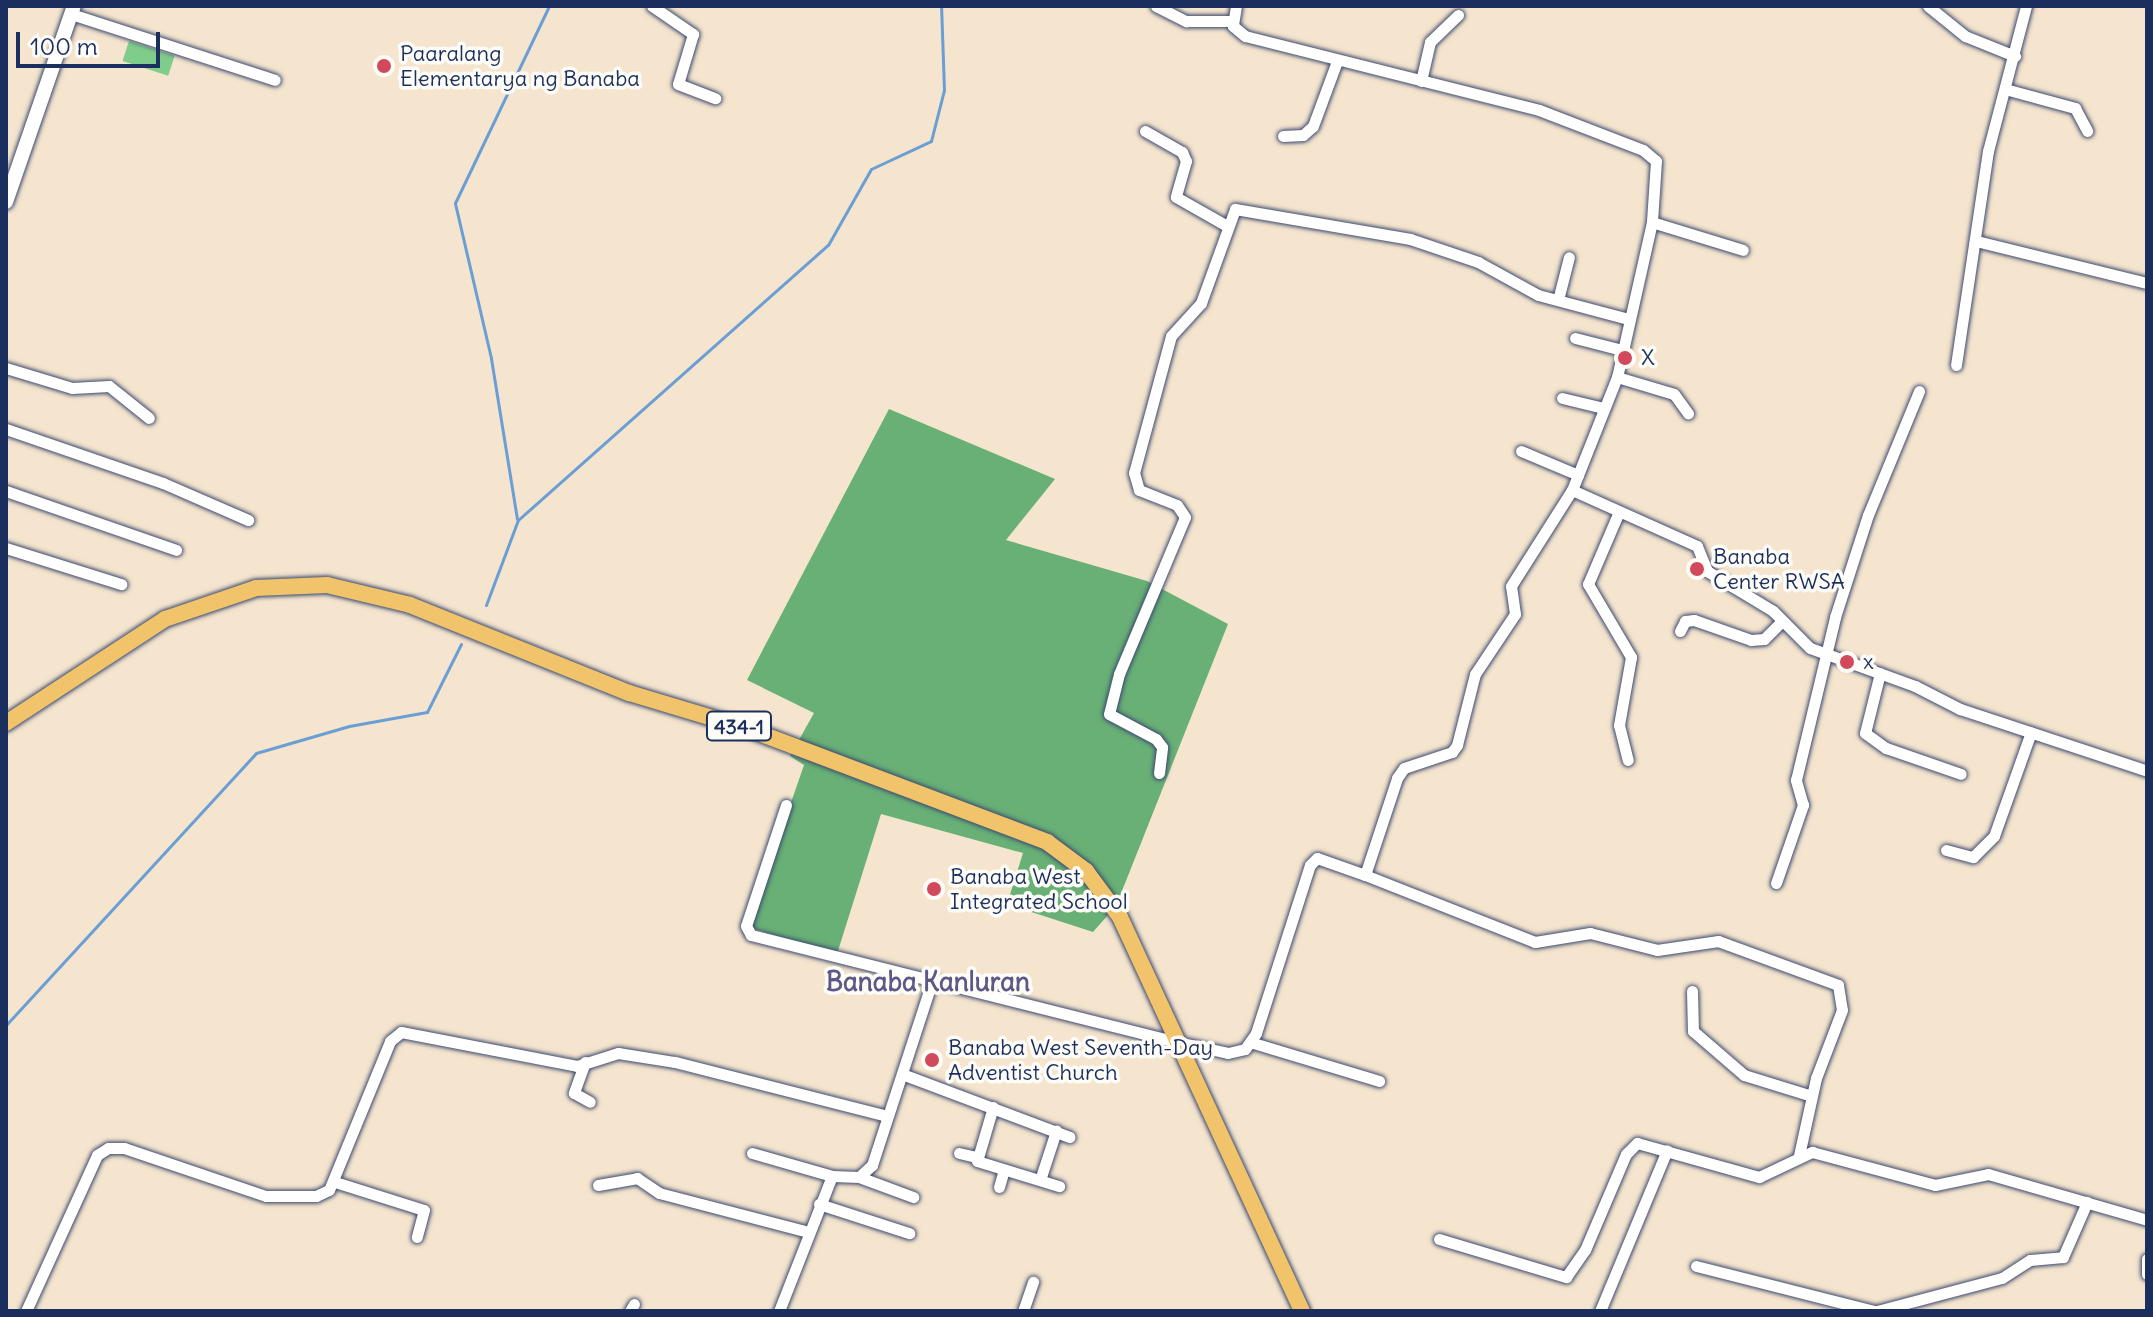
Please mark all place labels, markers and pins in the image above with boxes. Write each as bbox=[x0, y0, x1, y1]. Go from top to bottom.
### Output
place label: Paaralang Elementarya ng Banaba bbox=[400, 40, 640, 92]
marker: Paaralang Elementarya ng Banaba bbox=[375, 57, 393, 75]
place label: X bbox=[1641, 345, 1655, 371]
marker: X bbox=[1616, 349, 1634, 367]
place label: Banaba Center RWSA bbox=[1713, 543, 1845, 594]
marker: Banaba Center RWSA bbox=[1688, 560, 1706, 578]
place label: x bbox=[1863, 649, 1874, 675]
marker: x bbox=[1838, 653, 1856, 671]
place label: Banaba West Integrated School bbox=[950, 863, 1128, 914]
marker: Banaba West Integrated School bbox=[925, 880, 943, 898]
place label: Banaba West Seventh-Day Adventist Church bbox=[948, 1034, 1213, 1086]
marker: Banaba West Seventh-Day Adventist Church bbox=[923, 1051, 941, 1069]

